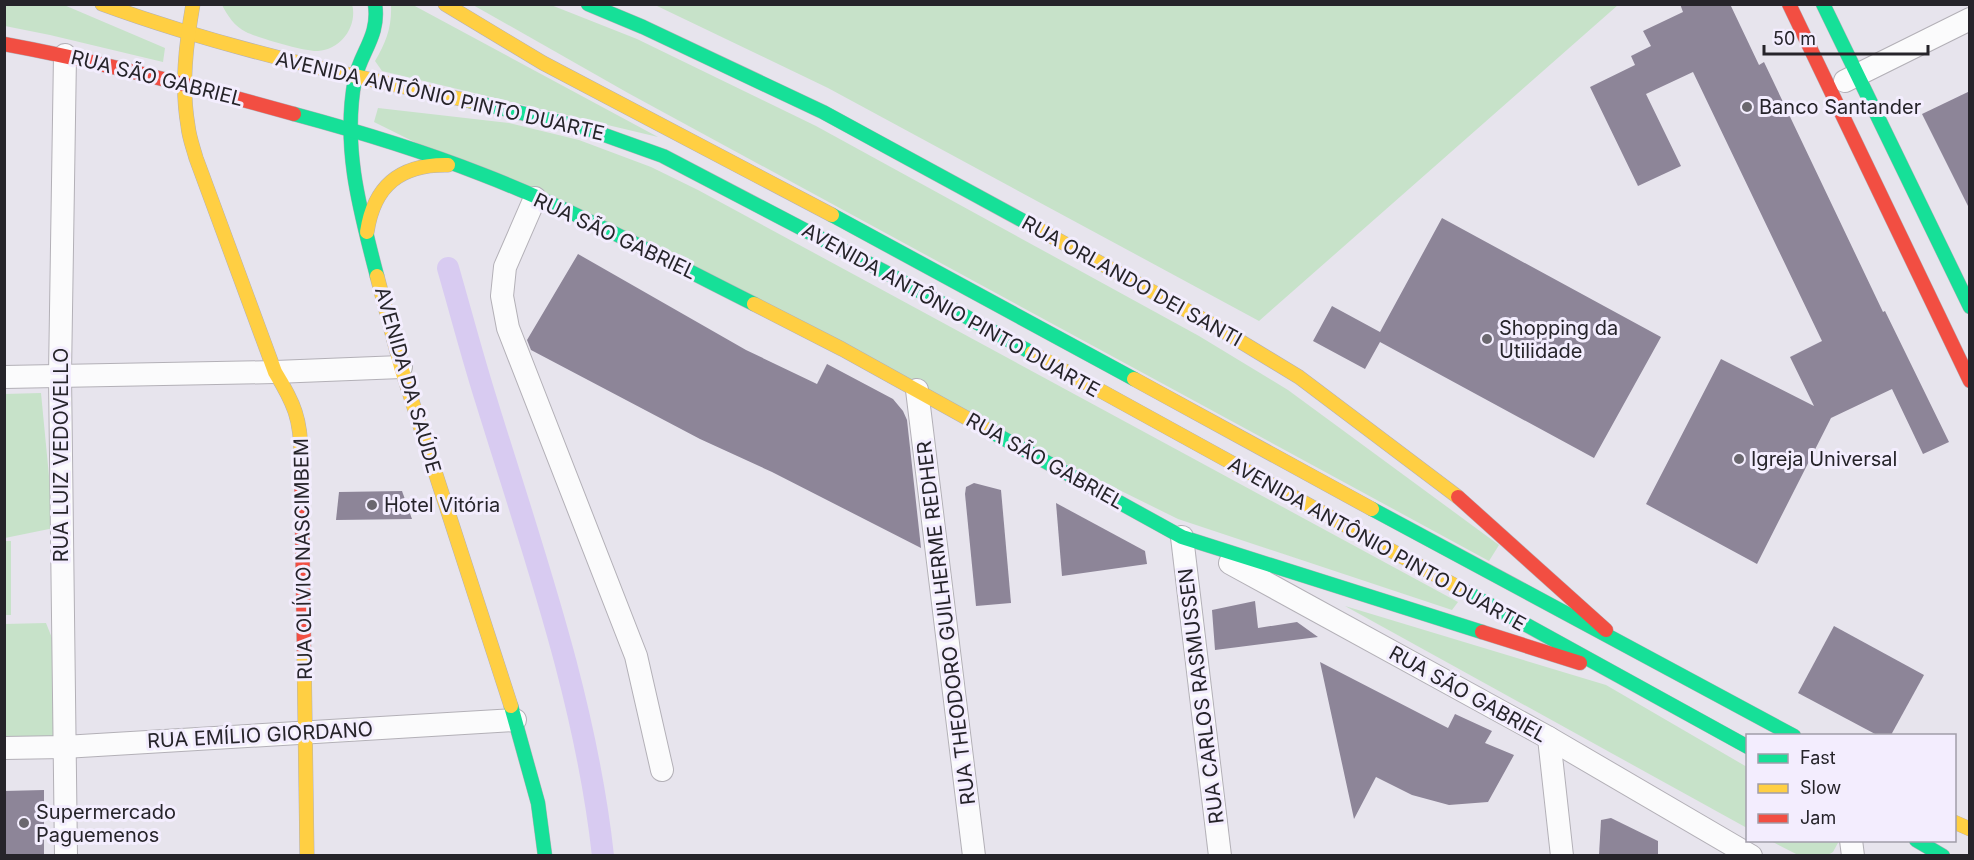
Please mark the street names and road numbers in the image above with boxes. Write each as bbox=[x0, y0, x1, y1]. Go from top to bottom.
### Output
street label: RUA SÃO GABRIEL bbox=[68, 44, 246, 111]
street label: AVENIDA ANTÔNIO PINTO DUARTE bbox=[273, 46, 607, 146]
street label: RUA SÃO GABRIEL bbox=[530, 187, 701, 284]
street label: RUA ORLANDO DEI SANTI bbox=[1018, 210, 1246, 352]
street label: AVENIDA ANTÔNIO PINTO DUARTE bbox=[798, 218, 1104, 402]
street label: AVENIDA DA SAÚDE bbox=[370, 284, 447, 476]
street label: RUA LUIZ VEDOVELLO bbox=[49, 348, 73, 562]
street label: RUA SÃO GABRIEL bbox=[962, 407, 1129, 514]
street label: RUA OLÍVIO NASCIMBEM bbox=[288, 438, 317, 680]
street label: RUA THEODORO GUILHERME REDHER bbox=[912, 440, 980, 806]
street label: AVENIDA ANTÔNIO PINTO DUARTE bbox=[1224, 452, 1530, 636]
street label: RUA CARLOS RASMUSSEN bbox=[1173, 567, 1229, 825]
street label: RUA SÃO GABRIEL bbox=[1385, 640, 1552, 747]
street label: RUA EMÍLIO GIORDANO bbox=[146, 716, 374, 753]

